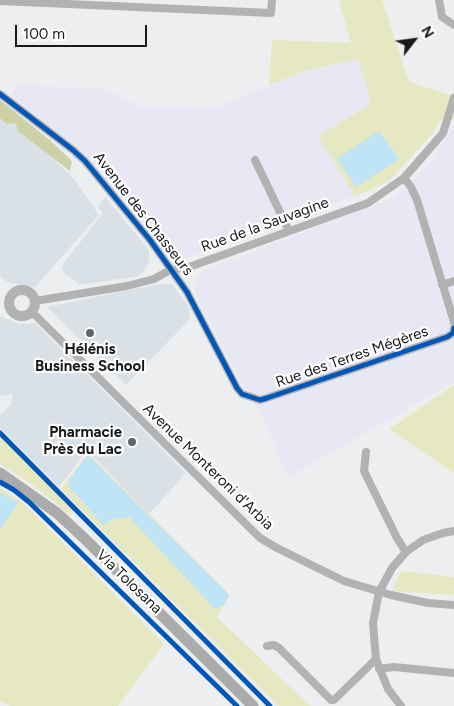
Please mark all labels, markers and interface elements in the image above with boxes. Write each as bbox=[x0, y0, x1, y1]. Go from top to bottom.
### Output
scale bar bbox=[18, 15, 150, 47]
north arrow bbox=[389, 15, 439, 65]
text: N bbox=[417, 23, 437, 41]
text: 100 m bbox=[23, 25, 65, 43]
street label: Avenue des Chasseurs bbox=[89, 149, 197, 279]
street label: Rue de la Sauvagine bbox=[199, 194, 331, 256]
street label: Rue des Terres Mégères bbox=[273, 322, 431, 392]
marker: Hélénis Business School bbox=[84, 327, 96, 339]
place label: Hélénis Business School bbox=[35, 341, 145, 376]
street label: Avenue Monteroni d'Arbia bbox=[139, 400, 277, 534]
place label: Pharmacie Près du Lac bbox=[43, 424, 122, 459]
marker: Pharmacie Près du Lac bbox=[126, 436, 138, 448]
street label: Via Tolosana bbox=[93, 546, 165, 618]

